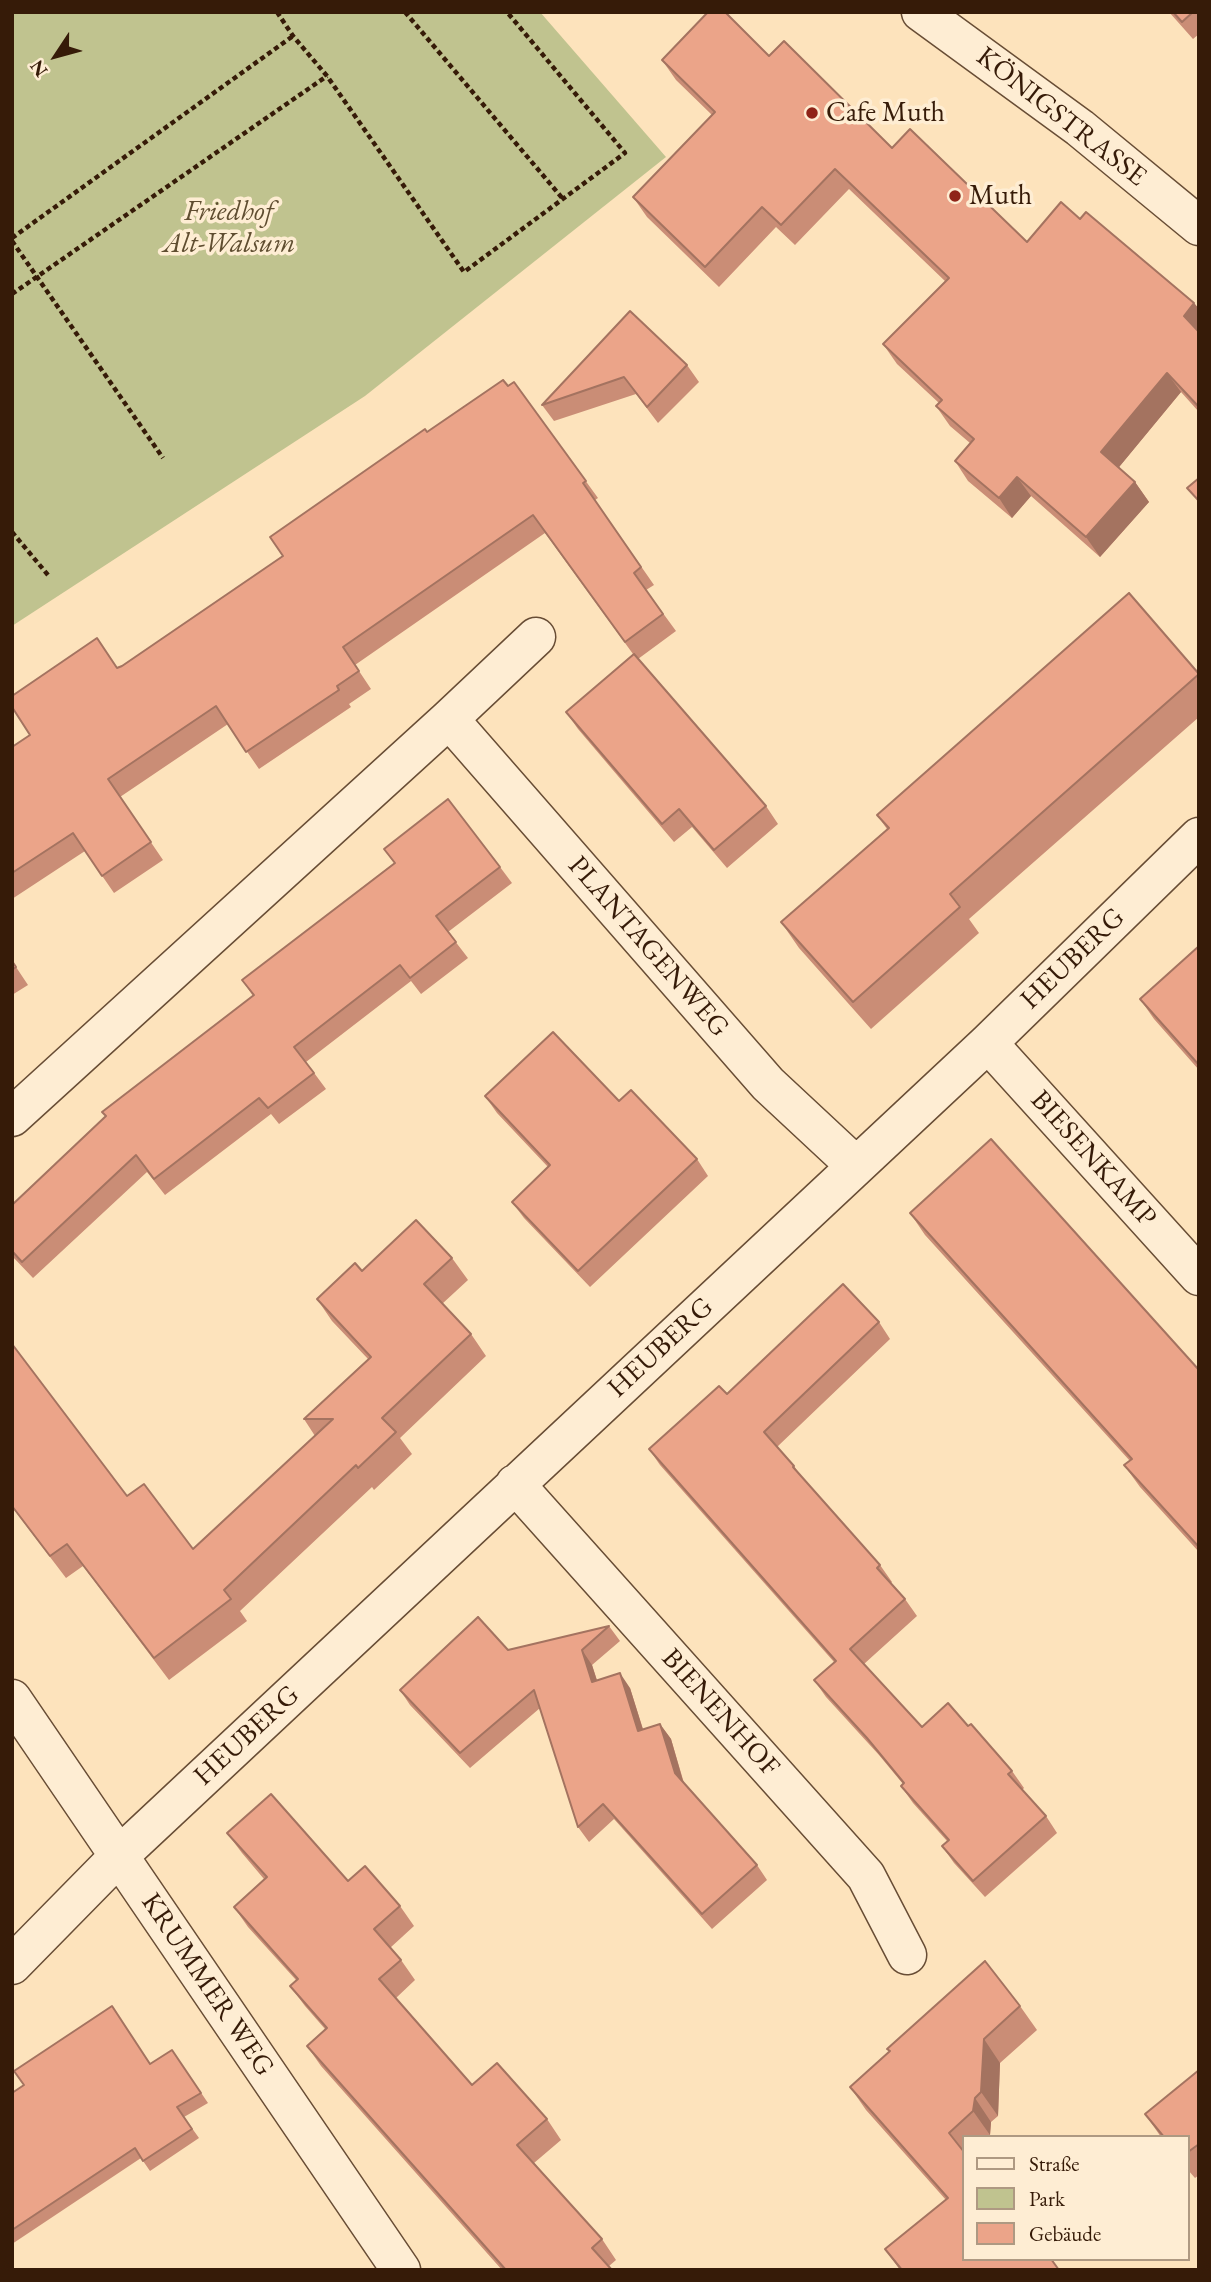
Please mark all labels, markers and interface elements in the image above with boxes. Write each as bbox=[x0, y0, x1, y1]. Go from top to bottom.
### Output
north arrow bbox=[21, 21, 91, 91]
street label: KÖNIGSTRASSE bbox=[969, 40, 1153, 194]
text: N bbox=[24, 55, 53, 82]
place label: Cafe Muth bbox=[826, 96, 945, 130]
marker: Cafe Muth bbox=[804, 105, 820, 121]
place label: Muth bbox=[969, 179, 1032, 213]
marker: Muth bbox=[947, 188, 963, 204]
park label: Friedhof Alt-Walsum bbox=[163, 195, 295, 261]
street label: PLANTAGENWEG bbox=[560, 850, 736, 1044]
street label: HEUBERG bbox=[1014, 901, 1132, 1017]
street label: BIESENKAMP bbox=[1023, 1084, 1163, 1234]
street label: HEUBERG bbox=[601, 1291, 721, 1405]
street label: BIENENHOF bbox=[654, 1642, 786, 1784]
street label: HEUBERG bbox=[187, 1679, 307, 1793]
street label: KRUMMER WEG bbox=[133, 1887, 281, 2083]
legend bbox=[962, 2135, 1190, 2261]
text: Straße bbox=[1029, 2150, 1080, 2177]
text: Park bbox=[1029, 2185, 1065, 2212]
text: Gebäude bbox=[1029, 2220, 1101, 2247]

